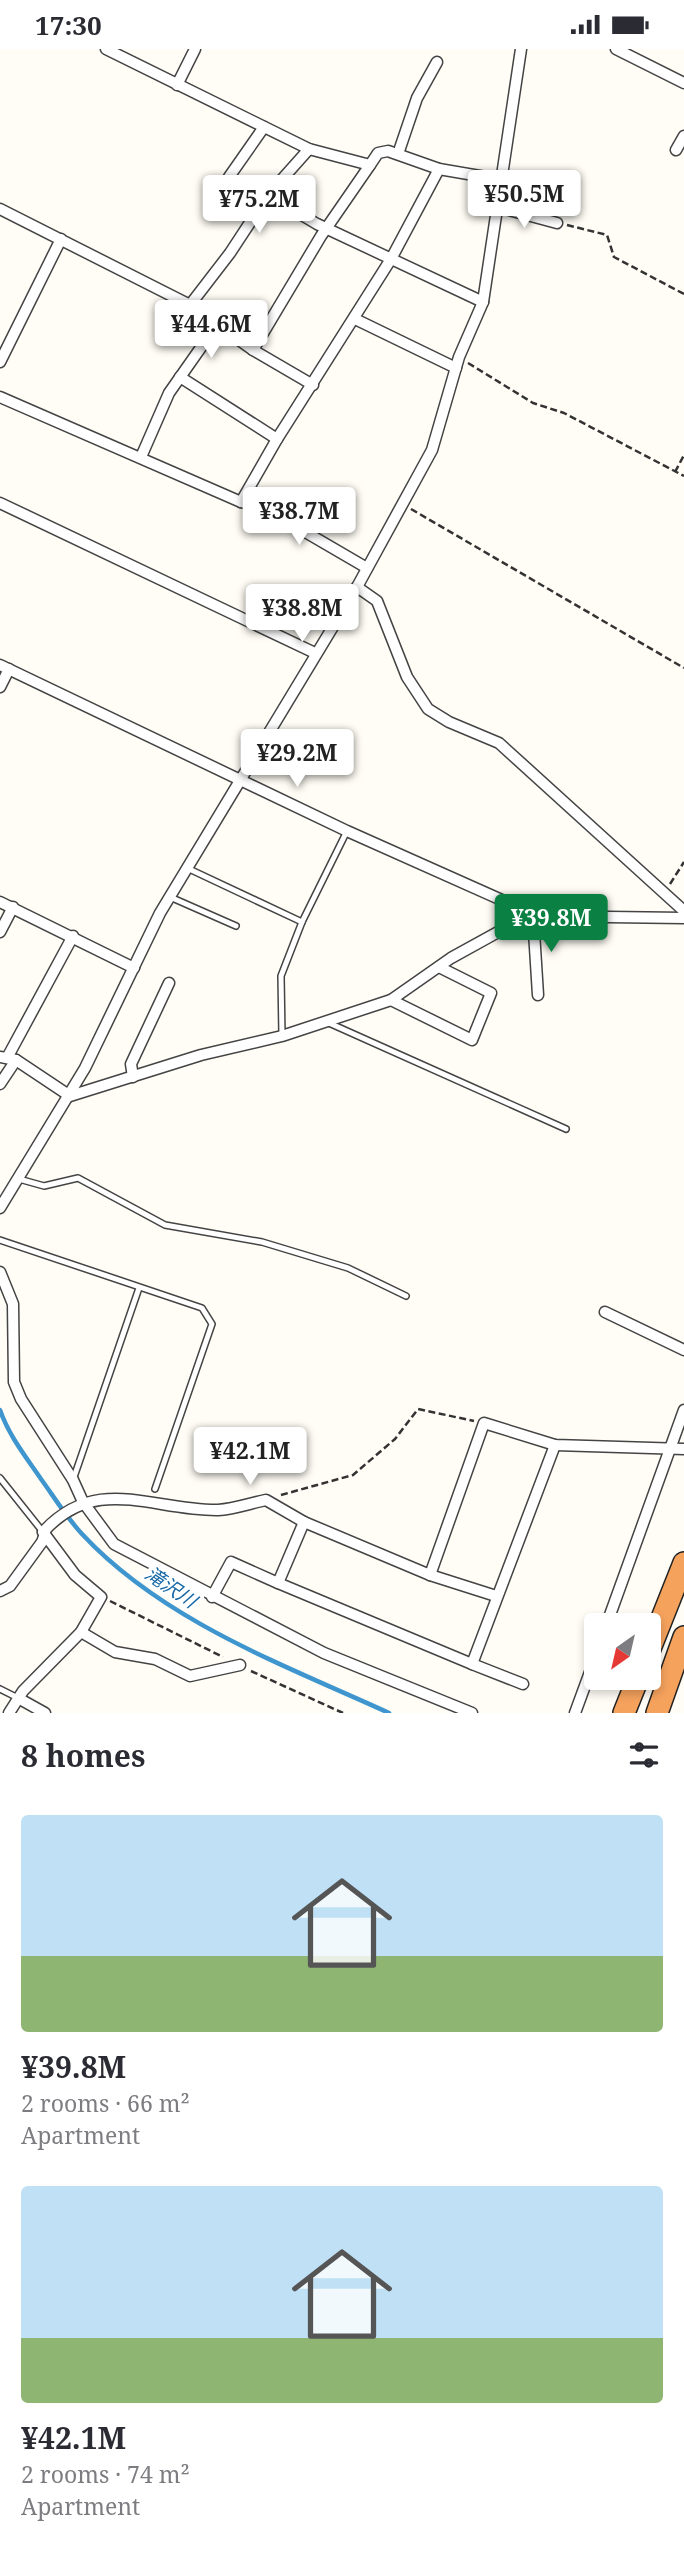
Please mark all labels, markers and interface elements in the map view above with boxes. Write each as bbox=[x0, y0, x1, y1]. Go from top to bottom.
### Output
text: 17:30 bbox=[35, 7, 102, 43]
pin: ¥50.5M bbox=[467, 171, 581, 230]
pin: ¥75.2M bbox=[202, 176, 316, 235]
text: ¥50.5M bbox=[484, 177, 564, 209]
text: ¥75.2M bbox=[219, 182, 299, 214]
pin: ¥44.6M bbox=[154, 301, 268, 360]
text: ¥44.6M bbox=[171, 307, 251, 339]
pin: ¥38.7M bbox=[242, 487, 356, 547]
text: ¥38.7M bbox=[259, 494, 339, 526]
pin: ¥38.8M bbox=[245, 585, 359, 644]
text: ¥38.8M bbox=[262, 591, 342, 623]
pin: ¥29.2M bbox=[240, 729, 354, 789]
text: ¥29.2M bbox=[257, 736, 337, 768]
pin: ¥39.8M bbox=[494, 895, 608, 954]
text: ¥39.8M bbox=[511, 901, 591, 933]
pin: ¥42.1M bbox=[193, 1427, 307, 1487]
text: ¥42.1M bbox=[210, 1434, 290, 1466]
water label: 滝沢川 bbox=[140, 1560, 204, 1615]
north arrow bbox=[584, 1613, 662, 1691]
map controls bbox=[584, 1613, 661, 1690]
text: 8 homes bbox=[21, 1735, 145, 1776]
icon: filters bbox=[625, 1736, 663, 1774]
icon: home bbox=[279, 1860, 405, 1986]
text: ¥39.8M bbox=[21, 2046, 126, 2087]
text: 2 rooms · 66 m² bbox=[21, 2087, 190, 2119]
text: Apartment bbox=[21, 2119, 140, 2151]
icon: home bbox=[279, 2231, 405, 2357]
text: ¥42.1M bbox=[21, 2417, 126, 2458]
text: 2 rooms · 74 m² bbox=[21, 2458, 190, 2490]
text: Apartment bbox=[21, 2490, 140, 2522]

